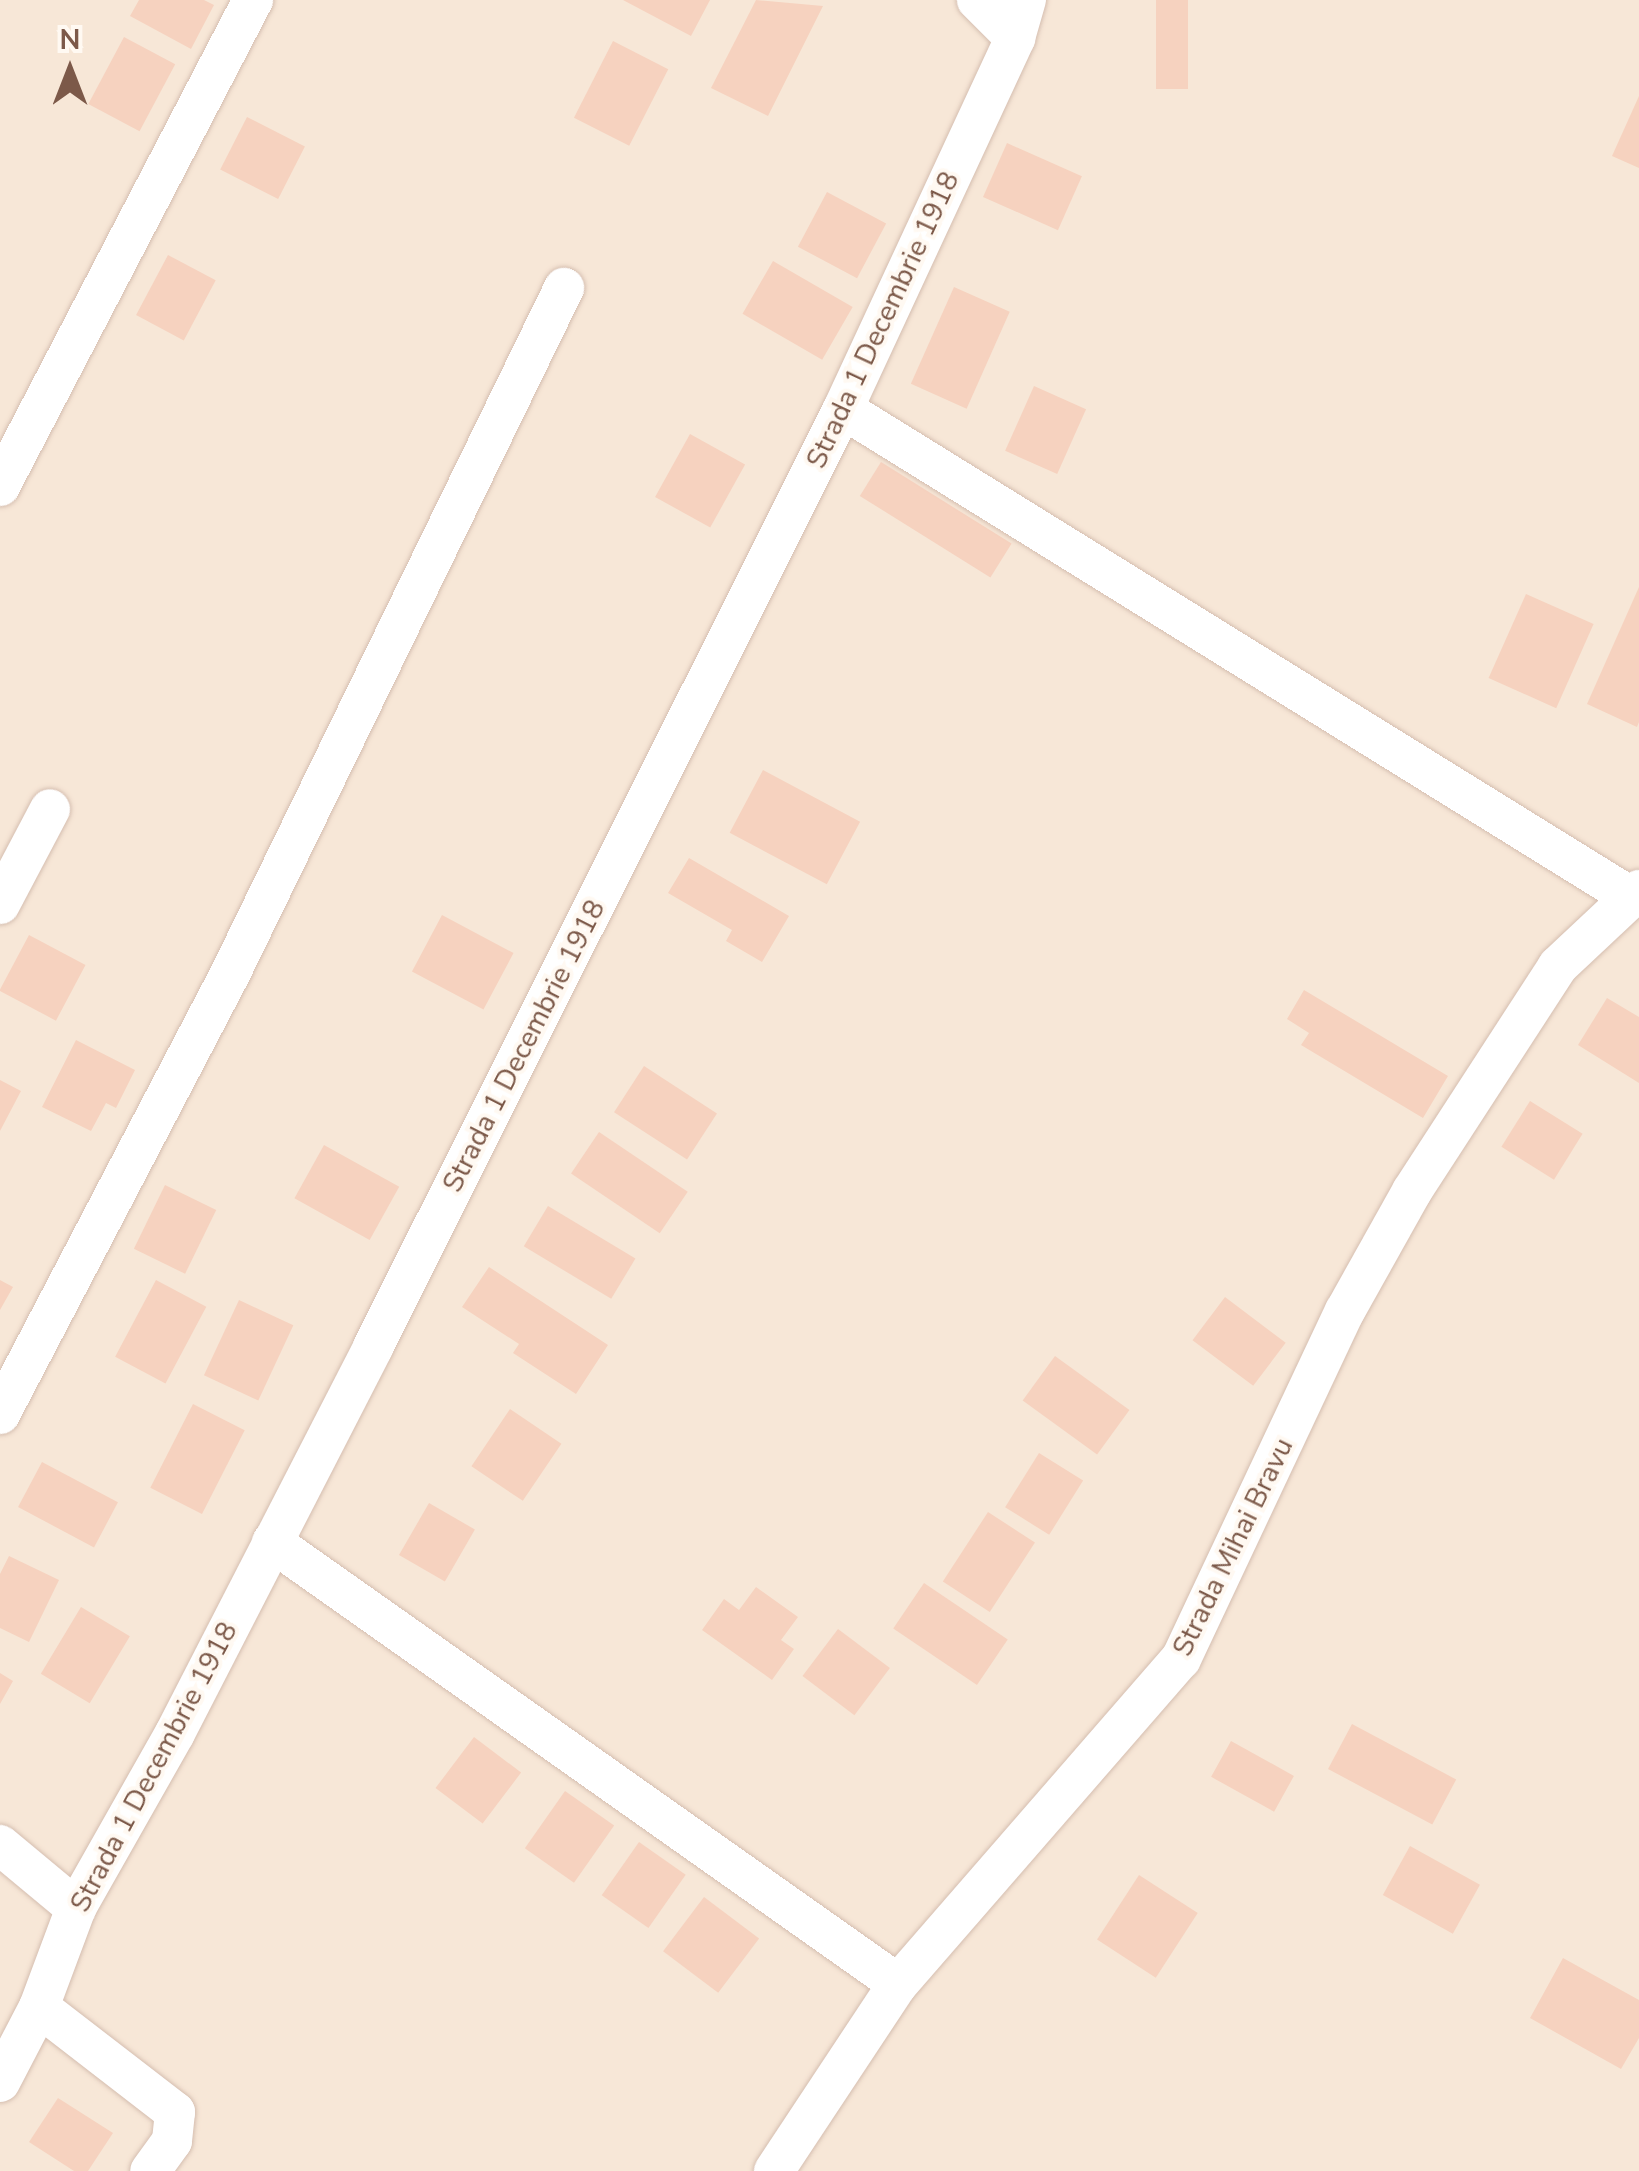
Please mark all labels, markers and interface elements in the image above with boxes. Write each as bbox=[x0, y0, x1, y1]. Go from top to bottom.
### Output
north arrow bbox=[20, 20, 120, 120]
text: N bbox=[60, 21, 80, 59]
street label: Strada 1 Decembrie 1918 bbox=[799, 166, 967, 474]
street label: Strada 1 Decembrie 1918 bbox=[436, 894, 612, 1198]
street label: Strada Mihai Bravu bbox=[1166, 1432, 1300, 1662]
street label: Strada 1 Decembrie 1918 bbox=[63, 1616, 245, 1918]

